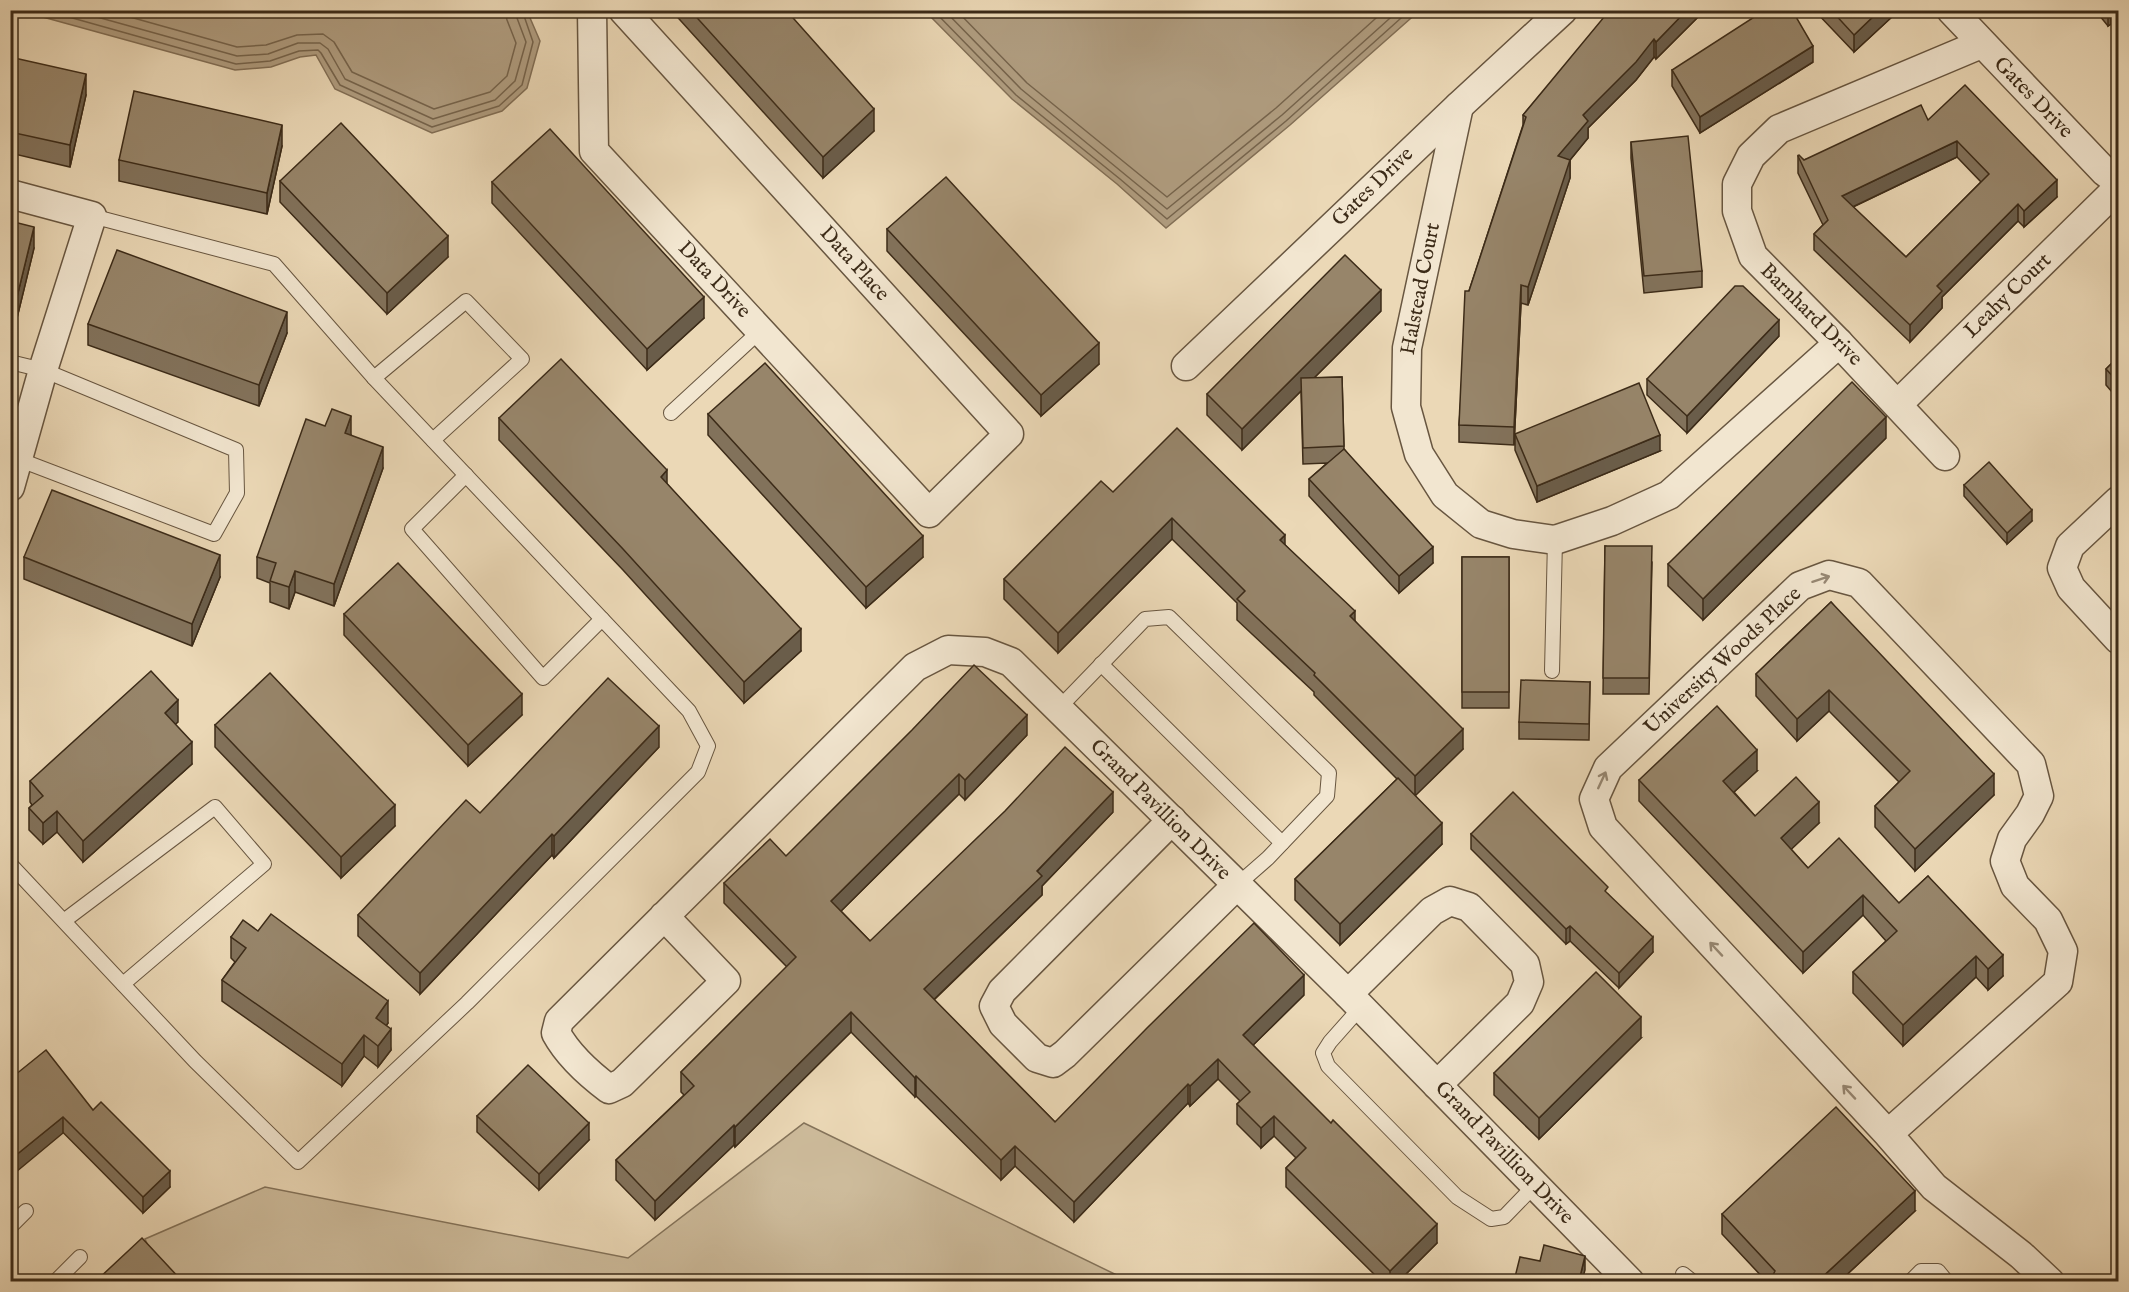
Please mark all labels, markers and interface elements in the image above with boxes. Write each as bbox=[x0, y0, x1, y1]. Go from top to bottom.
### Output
street label: Gates Drive bbox=[1987, 51, 2079, 145]
street label: Gates Drive bbox=[1326, 141, 1420, 233]
street label: Data Place bbox=[813, 221, 895, 308]
street label: Halstead Court bbox=[1395, 221, 1447, 357]
street label: Data Drive bbox=[671, 236, 757, 324]
street label: Leahy Court bbox=[1958, 247, 2058, 345]
street label: Barnhard Drive bbox=[1754, 258, 1868, 372]
one-way arrow bbox=[1811, 573, 1830, 584]
street label: University Woods Place bbox=[1638, 581, 1808, 741]
street label: Grand Pavillion Drive bbox=[1084, 734, 1237, 887]
one-way arrow bbox=[1597, 772, 1609, 790]
one-way arrow bbox=[1709, 941, 1723, 956]
street label: Grand Pavillion Drive bbox=[1429, 1076, 1580, 1231]
one-way arrow bbox=[1841, 1084, 1856, 1099]

